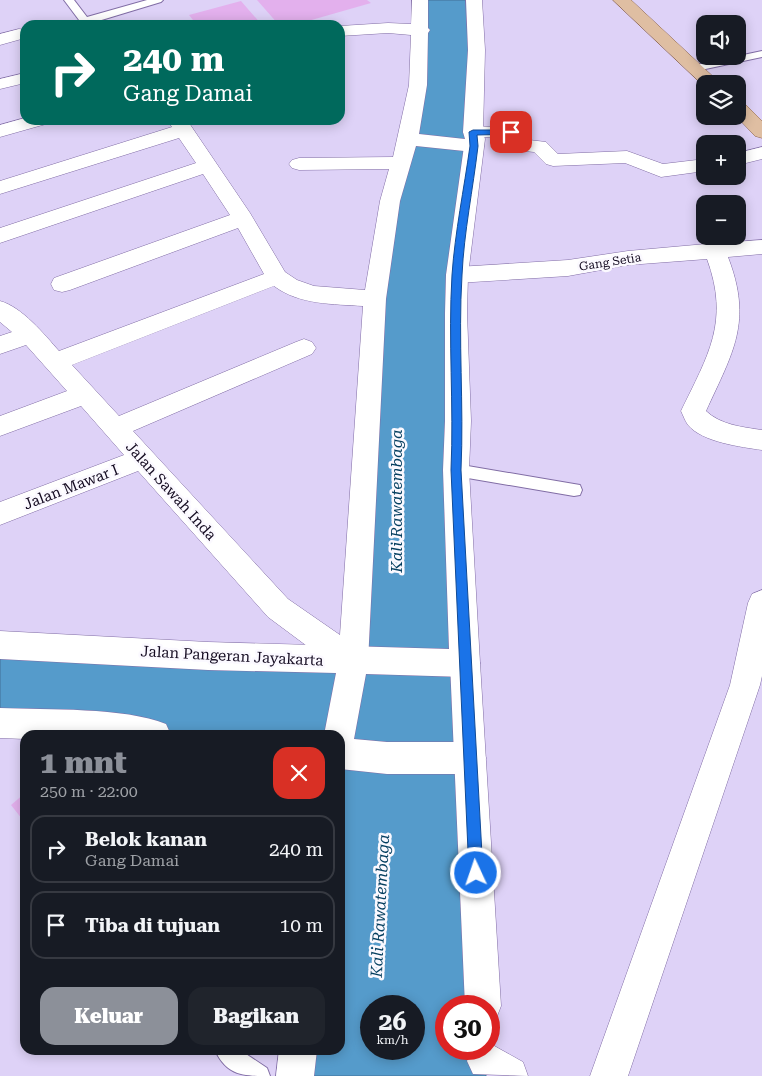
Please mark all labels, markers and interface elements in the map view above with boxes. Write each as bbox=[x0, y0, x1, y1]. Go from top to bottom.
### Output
map controls bbox=[696, 15, 746, 245]
button: sound bbox=[696, 15, 746, 65]
text: 240 m bbox=[123, 39, 224, 80]
icon: right bbox=[40, 40, 105, 105]
button: layers bbox=[696, 75, 746, 125]
text: Gang Damai bbox=[123, 81, 253, 106]
pin bbox=[490, 111, 532, 153]
icon: arrive bbox=[497, 118, 525, 146]
button: + bbox=[696, 135, 746, 185]
button: − bbox=[696, 195, 746, 245]
street label: Gang Setia bbox=[578, 250, 643, 274]
water label: Kali Rawatembaga bbox=[387, 429, 406, 574]
street label: Jalan Sawah Inda bbox=[122, 438, 220, 544]
street label: Jalan Mawar I bbox=[21, 461, 121, 513]
street label: Jalan Pangeran Jayakarta bbox=[140, 642, 324, 670]
text: 1 mnt bbox=[40, 745, 127, 780]
button: close bbox=[273, 747, 325, 799]
text: 250 m · 22:00 bbox=[40, 782, 138, 801]
text: Belok kanan bbox=[85, 828, 207, 851]
water label: Kali Rawatembaga bbox=[367, 834, 393, 979]
icon: right bbox=[42, 835, 70, 863]
text: 240 m bbox=[269, 838, 323, 861]
position arrow bbox=[449, 846, 501, 898]
text: Gang Damai bbox=[85, 851, 179, 870]
icon: arrive bbox=[42, 911, 70, 939]
text: Tiba di tujuan bbox=[85, 914, 220, 937]
text: 10 m bbox=[280, 914, 323, 937]
button: Keluar bbox=[40, 987, 178, 1045]
button: Bagikan bbox=[188, 987, 325, 1045]
speed limit sign: 30 bbox=[435, 995, 500, 1060]
text: 26 bbox=[378, 1007, 407, 1036]
text: km/h bbox=[376, 1033, 409, 1047]

